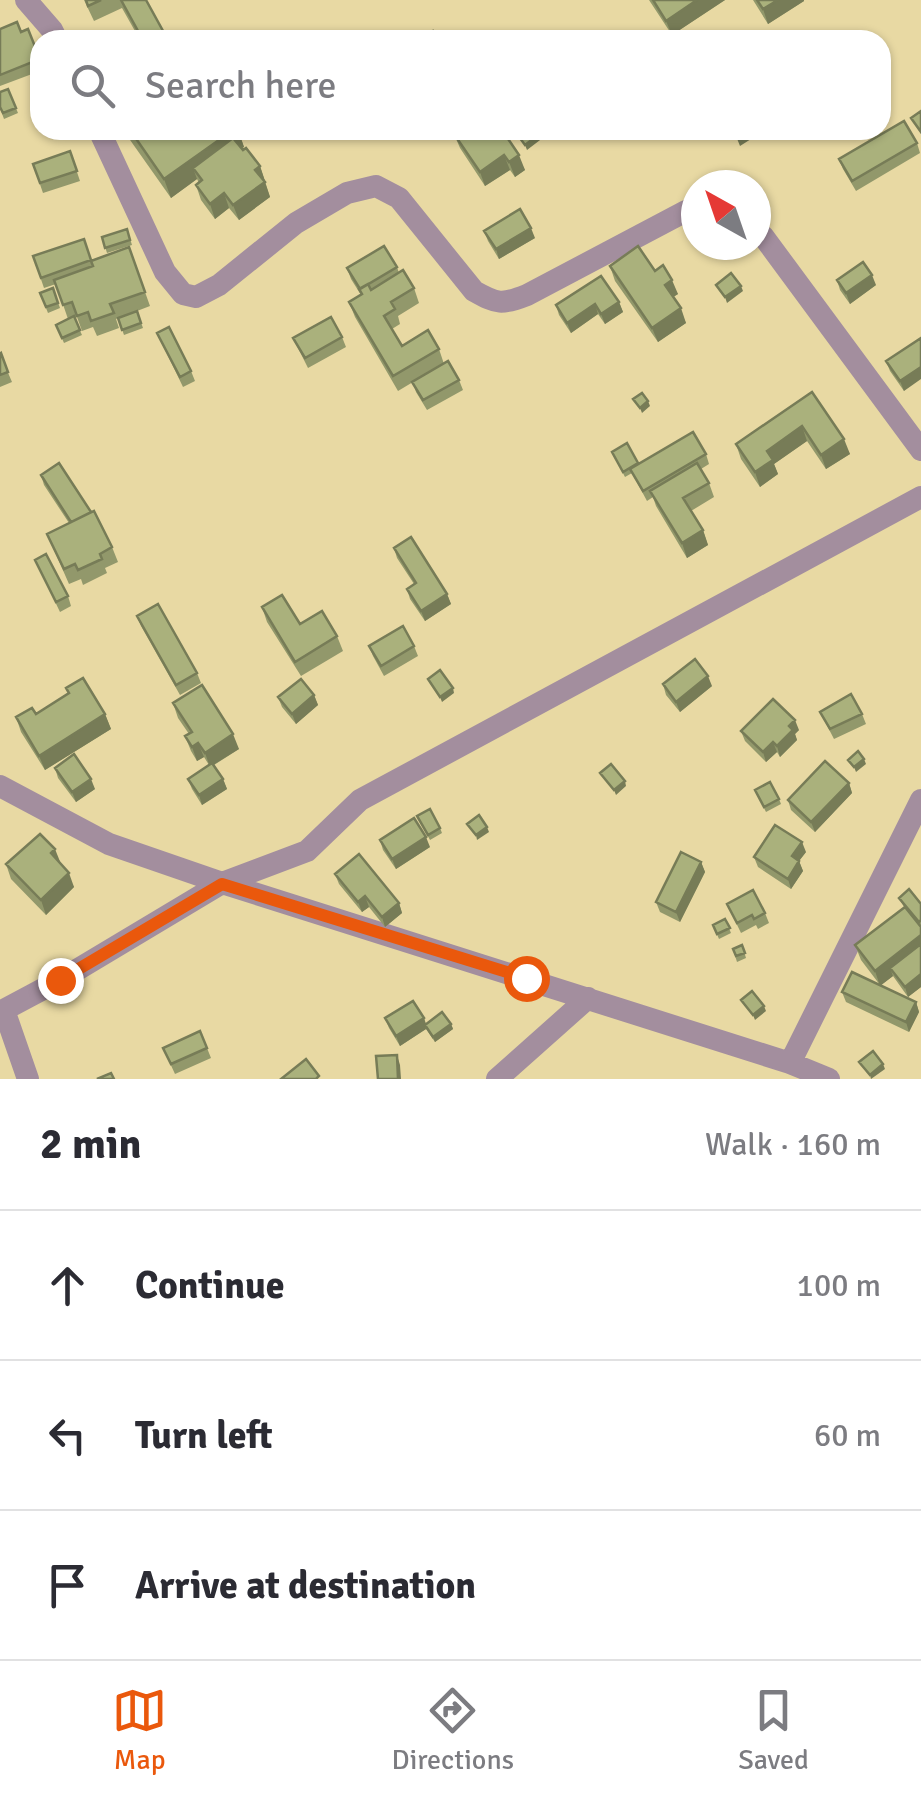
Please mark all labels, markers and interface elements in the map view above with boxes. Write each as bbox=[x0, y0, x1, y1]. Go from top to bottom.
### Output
search box bbox=[30, 30, 891, 140]
icon: search bbox=[65, 58, 120, 113]
text: Search here bbox=[145, 62, 337, 109]
north arrow bbox=[681, 170, 771, 260]
route start bbox=[504, 956, 550, 1002]
route end bbox=[38, 958, 84, 1004]
text: 2 min bbox=[40, 1119, 141, 1170]
text: Walk · 160 m bbox=[705, 1125, 881, 1164]
icon: ahead bbox=[40, 1258, 95, 1313]
text: Continue bbox=[135, 1262, 285, 1309]
text: 100 m bbox=[797, 1266, 881, 1305]
icon: left bbox=[40, 1408, 95, 1463]
text: Turn left bbox=[135, 1412, 273, 1459]
text: 60 m bbox=[814, 1416, 881, 1455]
icon: arrive bbox=[40, 1558, 95, 1613]
text: Arrive at destination bbox=[135, 1562, 476, 1609]
tab: Map bbox=[112, 1683, 167, 1777]
tab: Directions bbox=[392, 1683, 514, 1777]
tab: Saved bbox=[738, 1683, 809, 1777]

